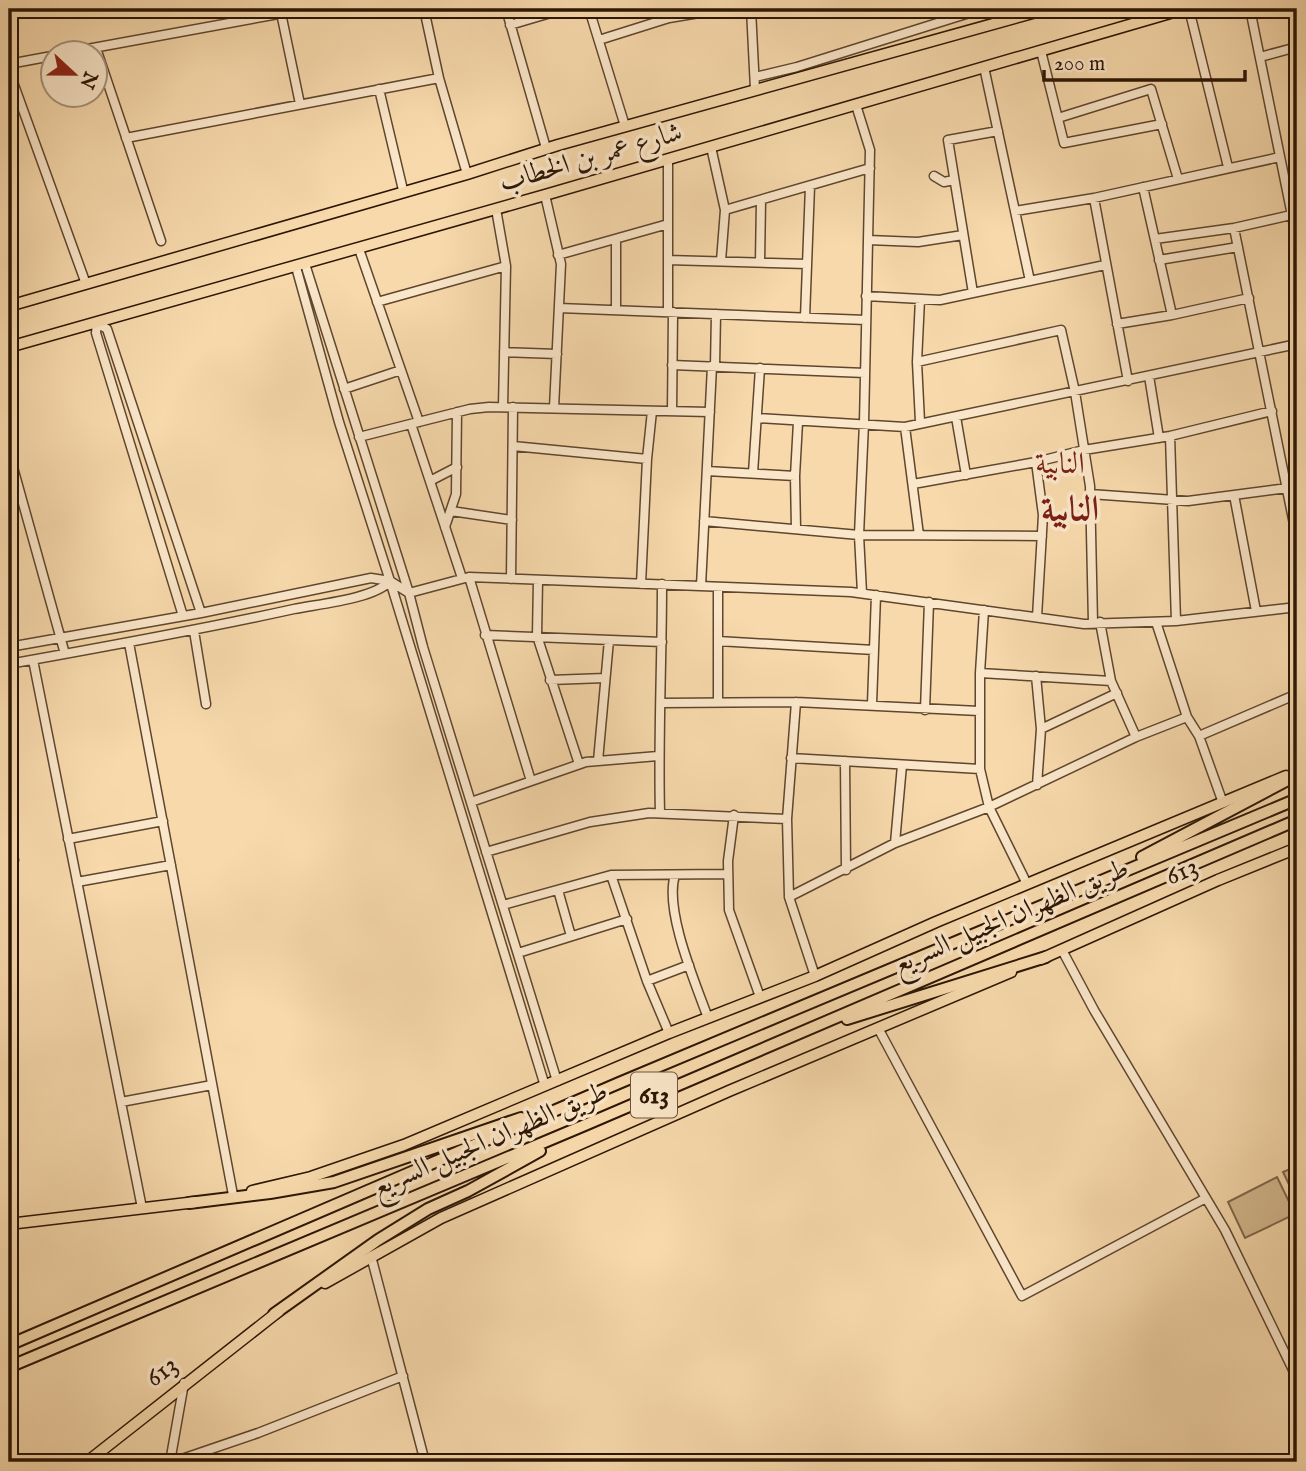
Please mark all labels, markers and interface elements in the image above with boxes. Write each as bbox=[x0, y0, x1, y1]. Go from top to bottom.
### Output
north arrow bbox=[38, 38, 108, 108]
scale bar bbox=[1044, 38, 1245, 82]
text: 200 m bbox=[1054, 51, 1105, 78]
text: N bbox=[73, 67, 102, 92]
street label: شارع عمر بن الخطاب bbox=[495, 115, 688, 205]
district label: النابية bbox=[1035, 446, 1085, 484]
district label: النابية bbox=[1041, 488, 1099, 533]
street label: 613 bbox=[1160, 849, 1204, 895]
street label: طريق الظهران الجبيل السريع bbox=[887, 851, 1137, 988]
road number: 613 bbox=[631, 1072, 677, 1118]
street label: طريق الظهران الجبيل السريع bbox=[366, 1074, 616, 1211]
street label: 613 bbox=[138, 1348, 186, 1396]

